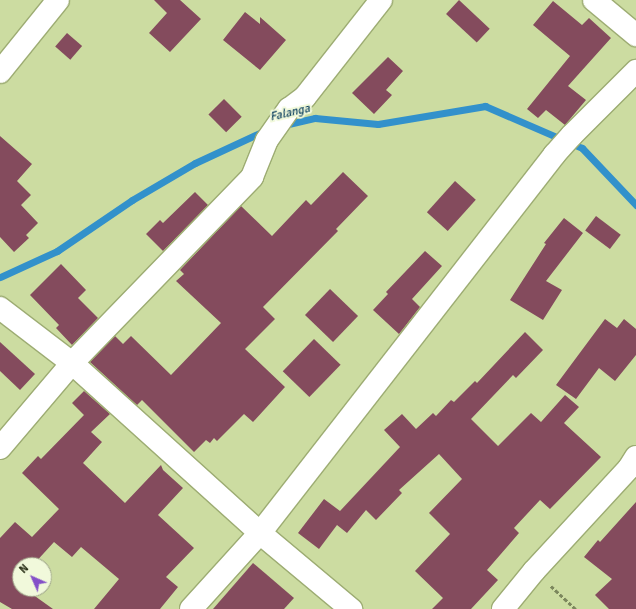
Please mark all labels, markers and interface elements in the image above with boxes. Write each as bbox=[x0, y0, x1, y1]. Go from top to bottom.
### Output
water label: Falanga bbox=[269, 101, 311, 125]
north arrow bbox=[12, 557, 52, 597]
text: N bbox=[17, 562, 31, 576]

